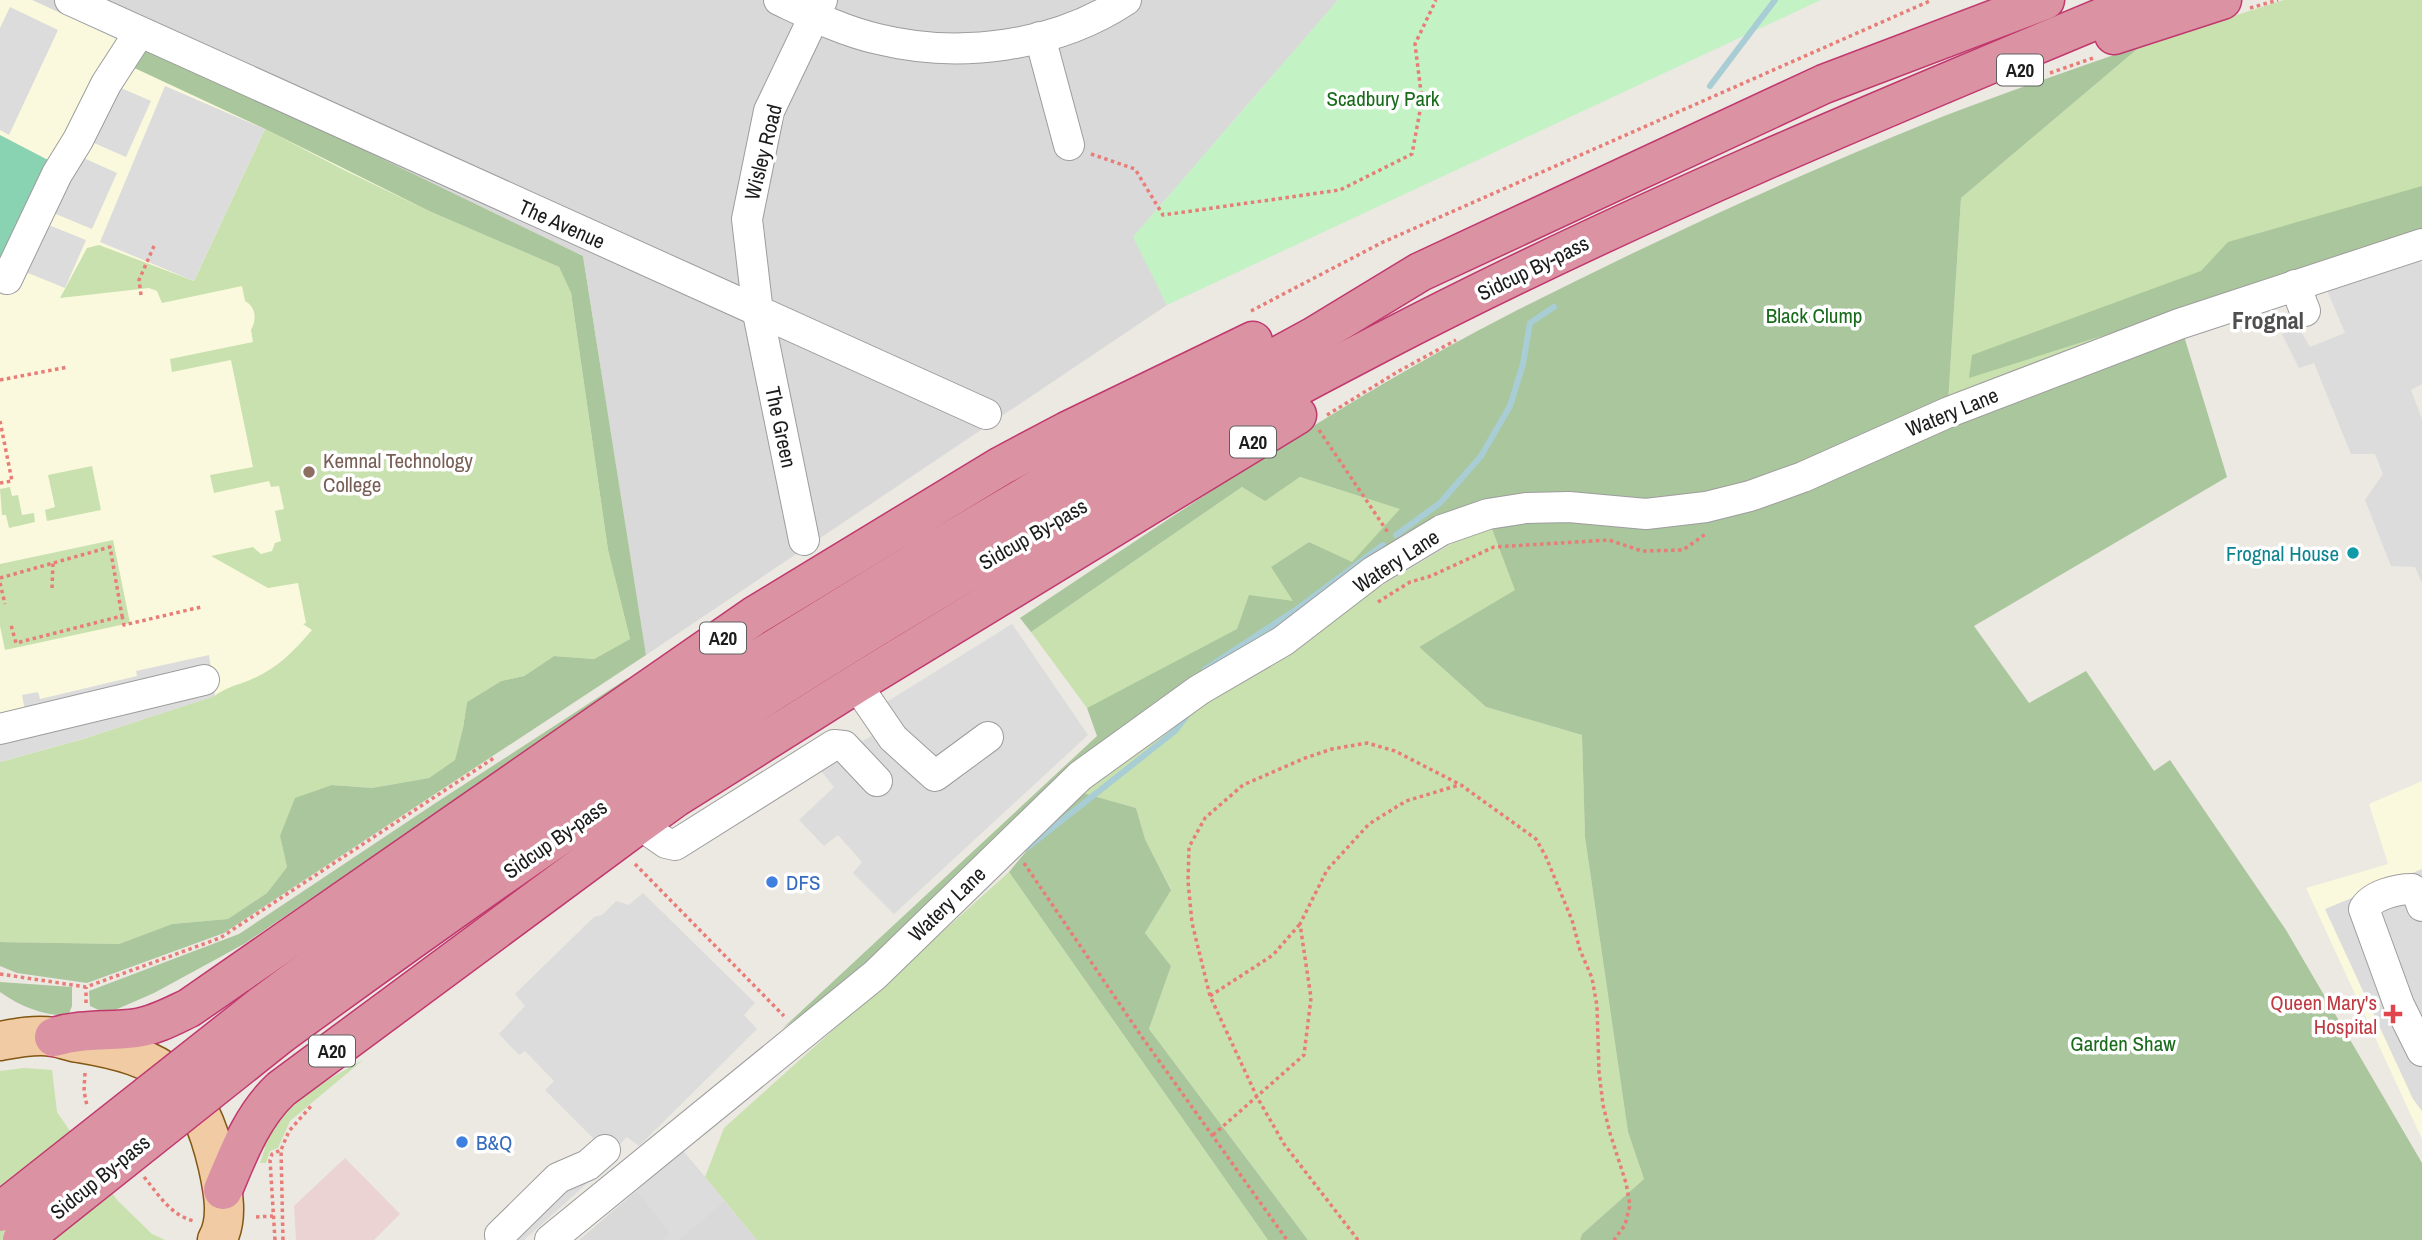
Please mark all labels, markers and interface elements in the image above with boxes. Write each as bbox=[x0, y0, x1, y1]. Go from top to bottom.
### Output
road number: A20 bbox=[1997, 54, 2043, 86]
park label: Scadbury Park bbox=[1327, 84, 1440, 113]
street label: Wisley Road bbox=[737, 101, 789, 203]
street label: The Avenue bbox=[514, 192, 610, 256]
street label: Sidcup By-pass bbox=[1472, 229, 1594, 307]
park label: Black Clump bbox=[1766, 301, 1862, 330]
district label: Frognal bbox=[2232, 304, 2304, 336]
street label: Watery Lane bbox=[1902, 380, 2002, 444]
street label: The Green bbox=[758, 384, 804, 470]
road number: A20 bbox=[1230, 426, 1276, 458]
place label: Kemnal Technology College bbox=[323, 446, 473, 499]
marker: Kemnal Technology College bbox=[301, 464, 317, 480]
street label: Sidcup By-pass bbox=[974, 491, 1092, 577]
street label: Watery Lane bbox=[1347, 522, 1445, 600]
place label: Frognal House bbox=[2226, 539, 2339, 568]
marker: Frognal House bbox=[2345, 545, 2361, 561]
road number: A20 bbox=[700, 622, 746, 653]
street label: Sidcup By-pass bbox=[497, 793, 613, 885]
street label: Watery Lane bbox=[902, 860, 992, 948]
place label: DFS bbox=[786, 868, 820, 897]
marker: DFS bbox=[764, 874, 780, 890]
place label: Queen Mary's Hospital bbox=[2270, 988, 2377, 1041]
marker: Queen Mary's Hospital bbox=[2383, 1004, 2403, 1024]
park label: Garden Shaw bbox=[2070, 1029, 2176, 1058]
road number: A20 bbox=[309, 1036, 355, 1066]
street label: Sidcup By-pass bbox=[44, 1128, 156, 1226]
place label: B&Q bbox=[476, 1128, 512, 1157]
marker: B&Q bbox=[454, 1134, 470, 1150]

